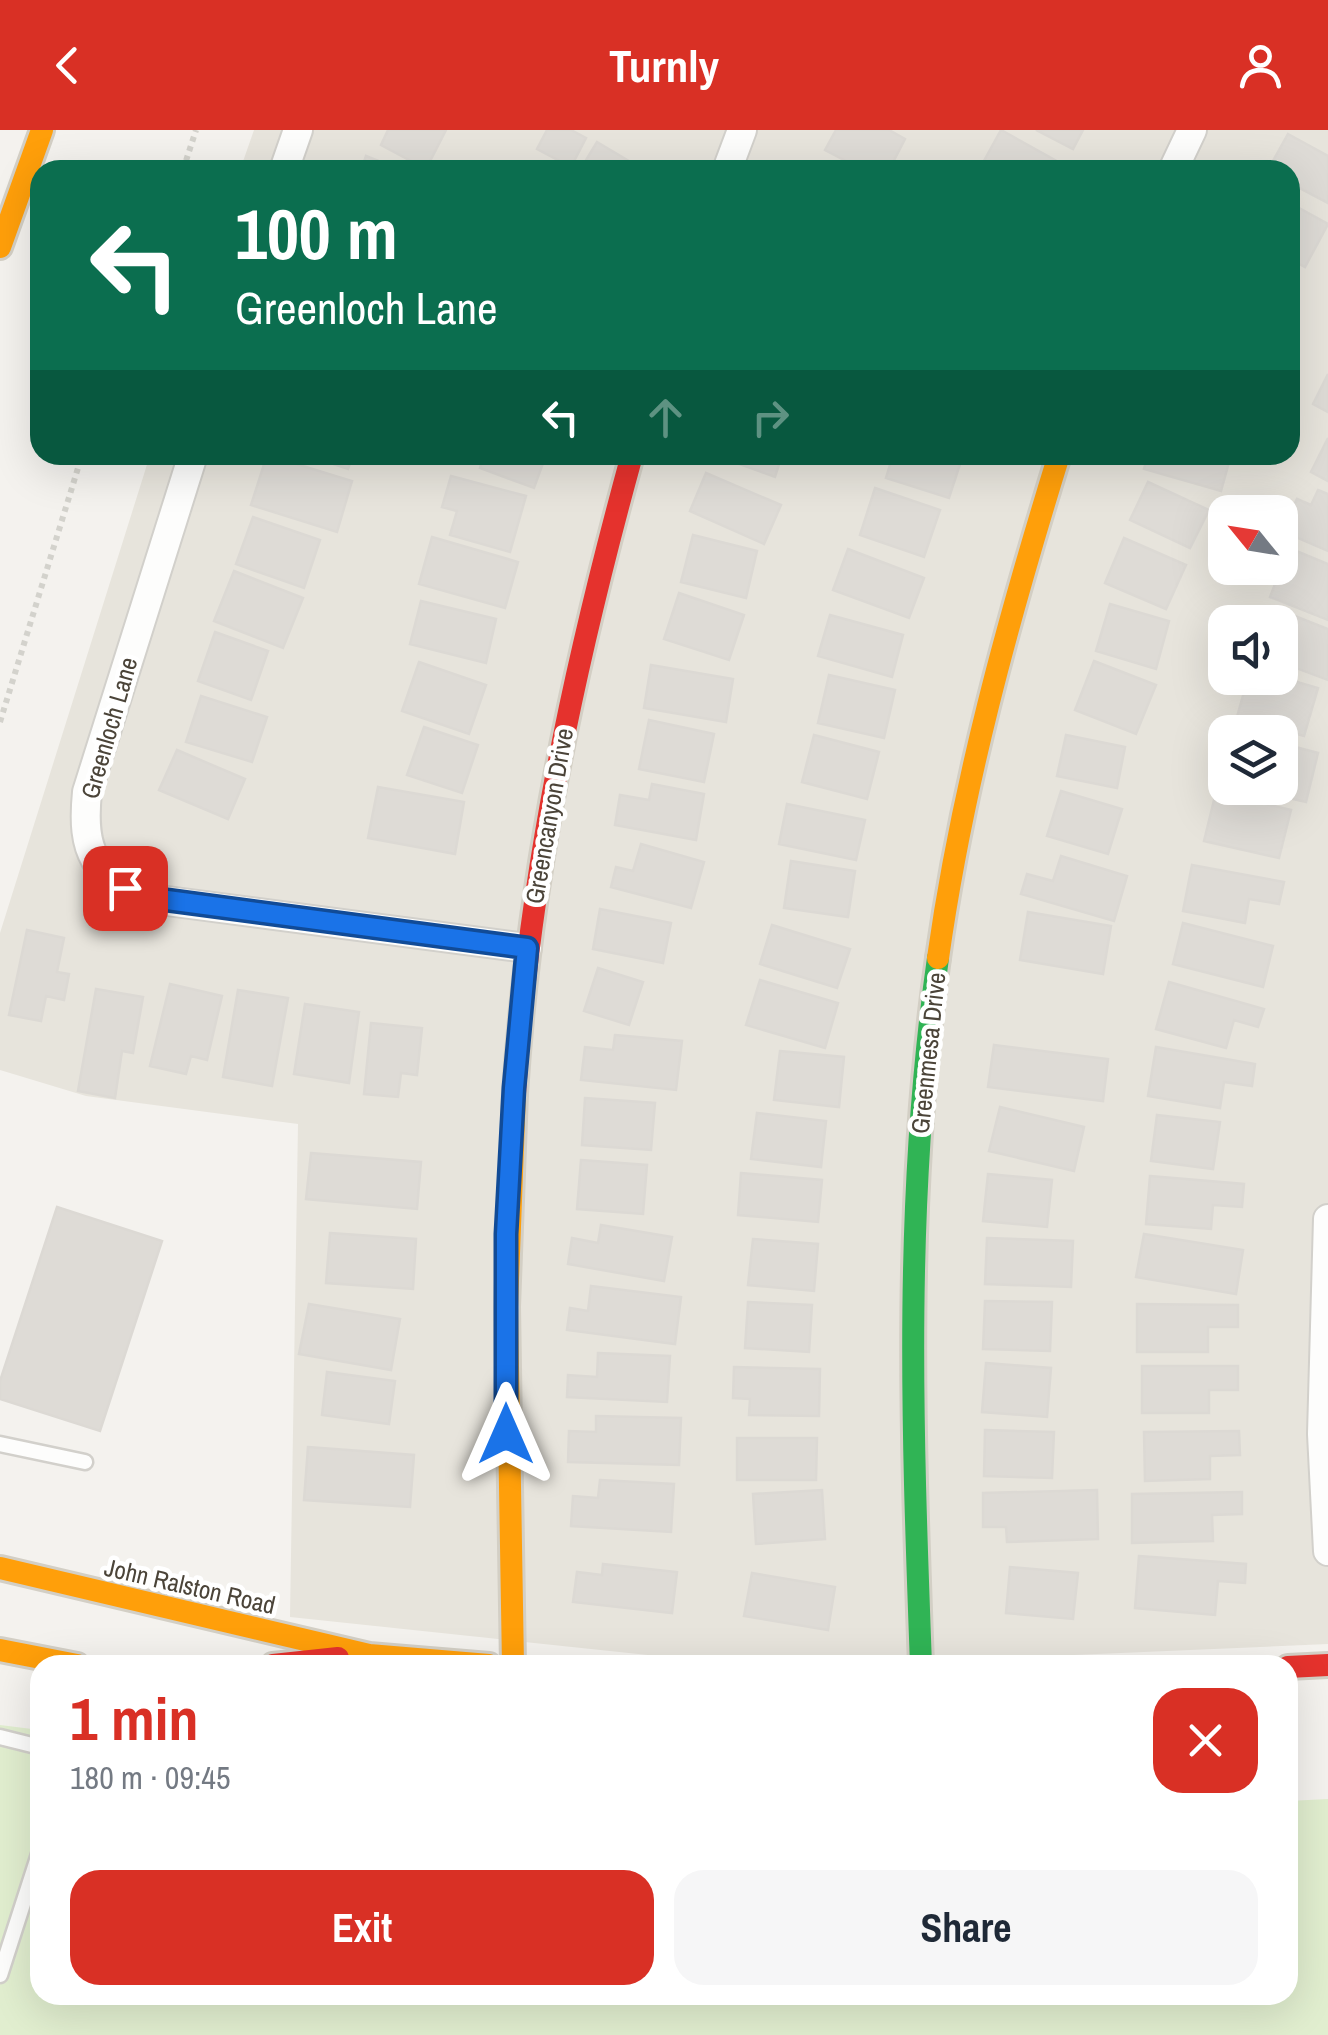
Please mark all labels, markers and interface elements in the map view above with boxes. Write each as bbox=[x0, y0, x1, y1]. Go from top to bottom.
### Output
text: Turnly bbox=[609, 35, 719, 96]
icon: back bbox=[40, 38, 95, 93]
icon: person bbox=[1233, 38, 1288, 93]
text: 100 m bbox=[235, 187, 398, 281]
icon: left bbox=[70, 200, 200, 330]
text: Greenloch Lane bbox=[235, 277, 498, 338]
icon: left bbox=[533, 390, 588, 445]
icon: ahead bbox=[638, 390, 693, 445]
icon: right bbox=[743, 390, 798, 445]
north arrow bbox=[1208, 495, 1298, 585]
map controls bbox=[1208, 495, 1298, 805]
button: sound bbox=[1208, 605, 1298, 695]
street label: Greenloch Lane bbox=[73, 653, 145, 803]
button: layers bbox=[1208, 715, 1298, 805]
street label: Greencanyon Drive bbox=[517, 726, 581, 906]
pin bbox=[83, 846, 168, 931]
icon: arrive bbox=[98, 861, 153, 916]
street label: Greenmesa Drive bbox=[903, 971, 953, 1135]
position arrow bbox=[454, 1382, 558, 1486]
street label: John Ralston Road bbox=[101, 1550, 279, 1622]
text: 1 min bbox=[70, 1678, 199, 1759]
button: close bbox=[1153, 1688, 1258, 1793]
text: 180 m · 09:45 bbox=[70, 1756, 230, 1799]
button: Exit bbox=[70, 1870, 654, 1985]
button: Share bbox=[674, 1870, 1258, 1985]

